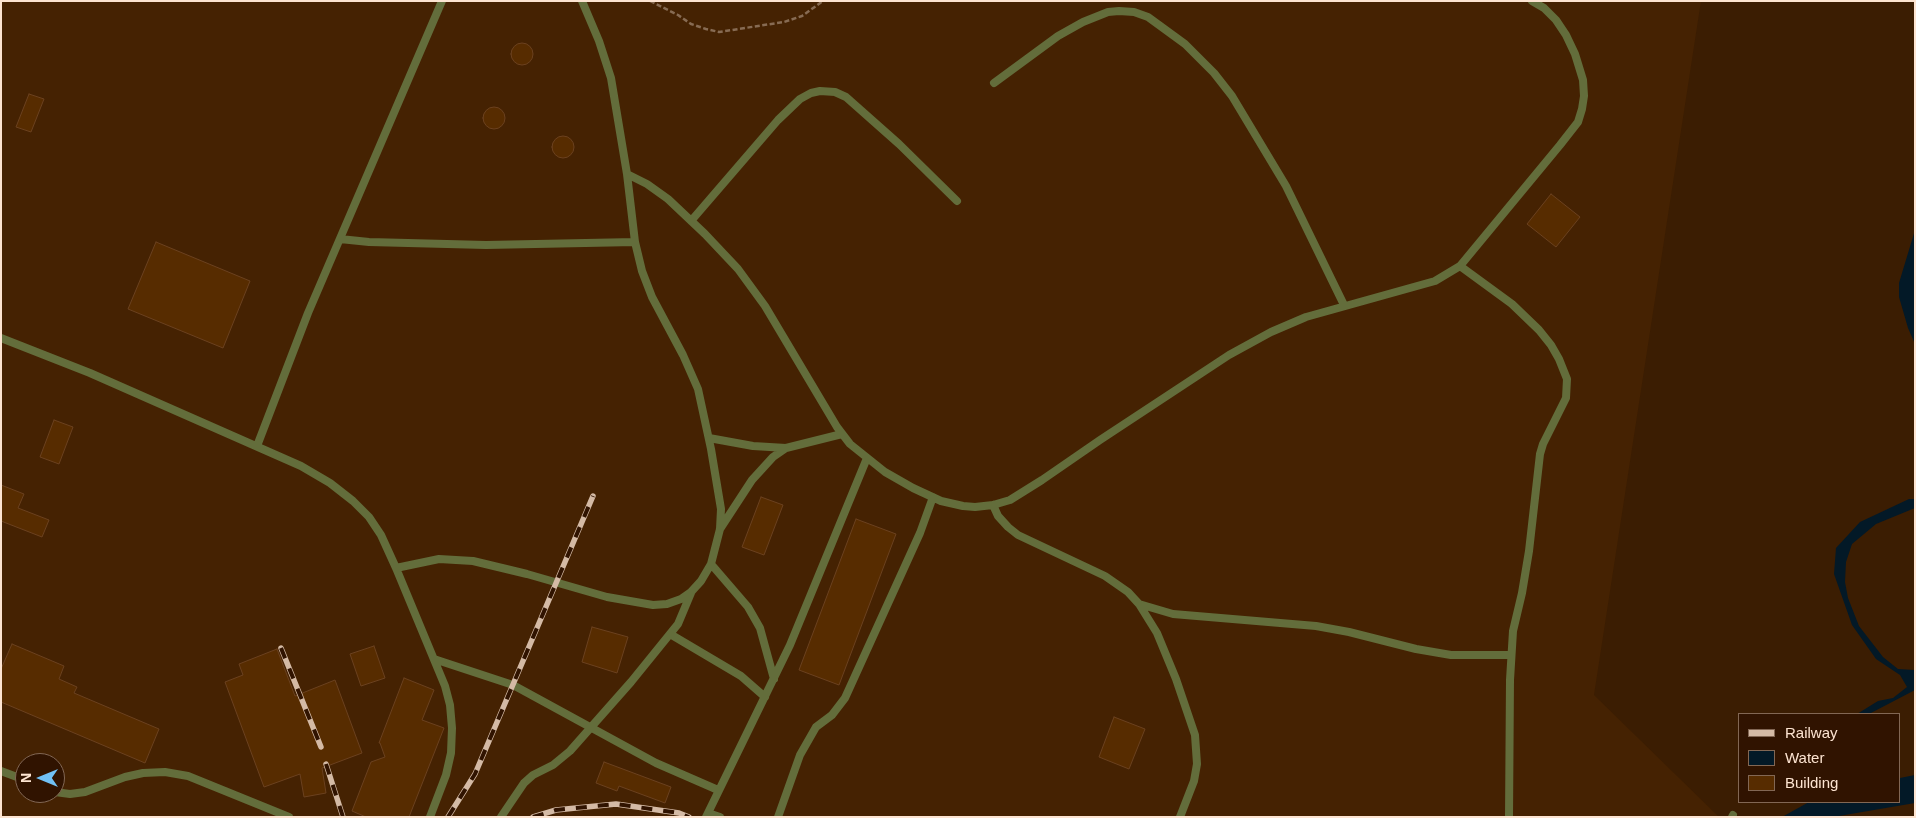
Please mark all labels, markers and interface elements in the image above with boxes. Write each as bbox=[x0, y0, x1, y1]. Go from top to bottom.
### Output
legend bbox=[1738, 713, 1901, 803]
text: Railway bbox=[1785, 724, 1838, 741]
text: Water bbox=[1785, 749, 1824, 766]
north arrow bbox=[15, 753, 65, 803]
text: N bbox=[18, 773, 34, 783]
text: Building bbox=[1785, 774, 1838, 791]

